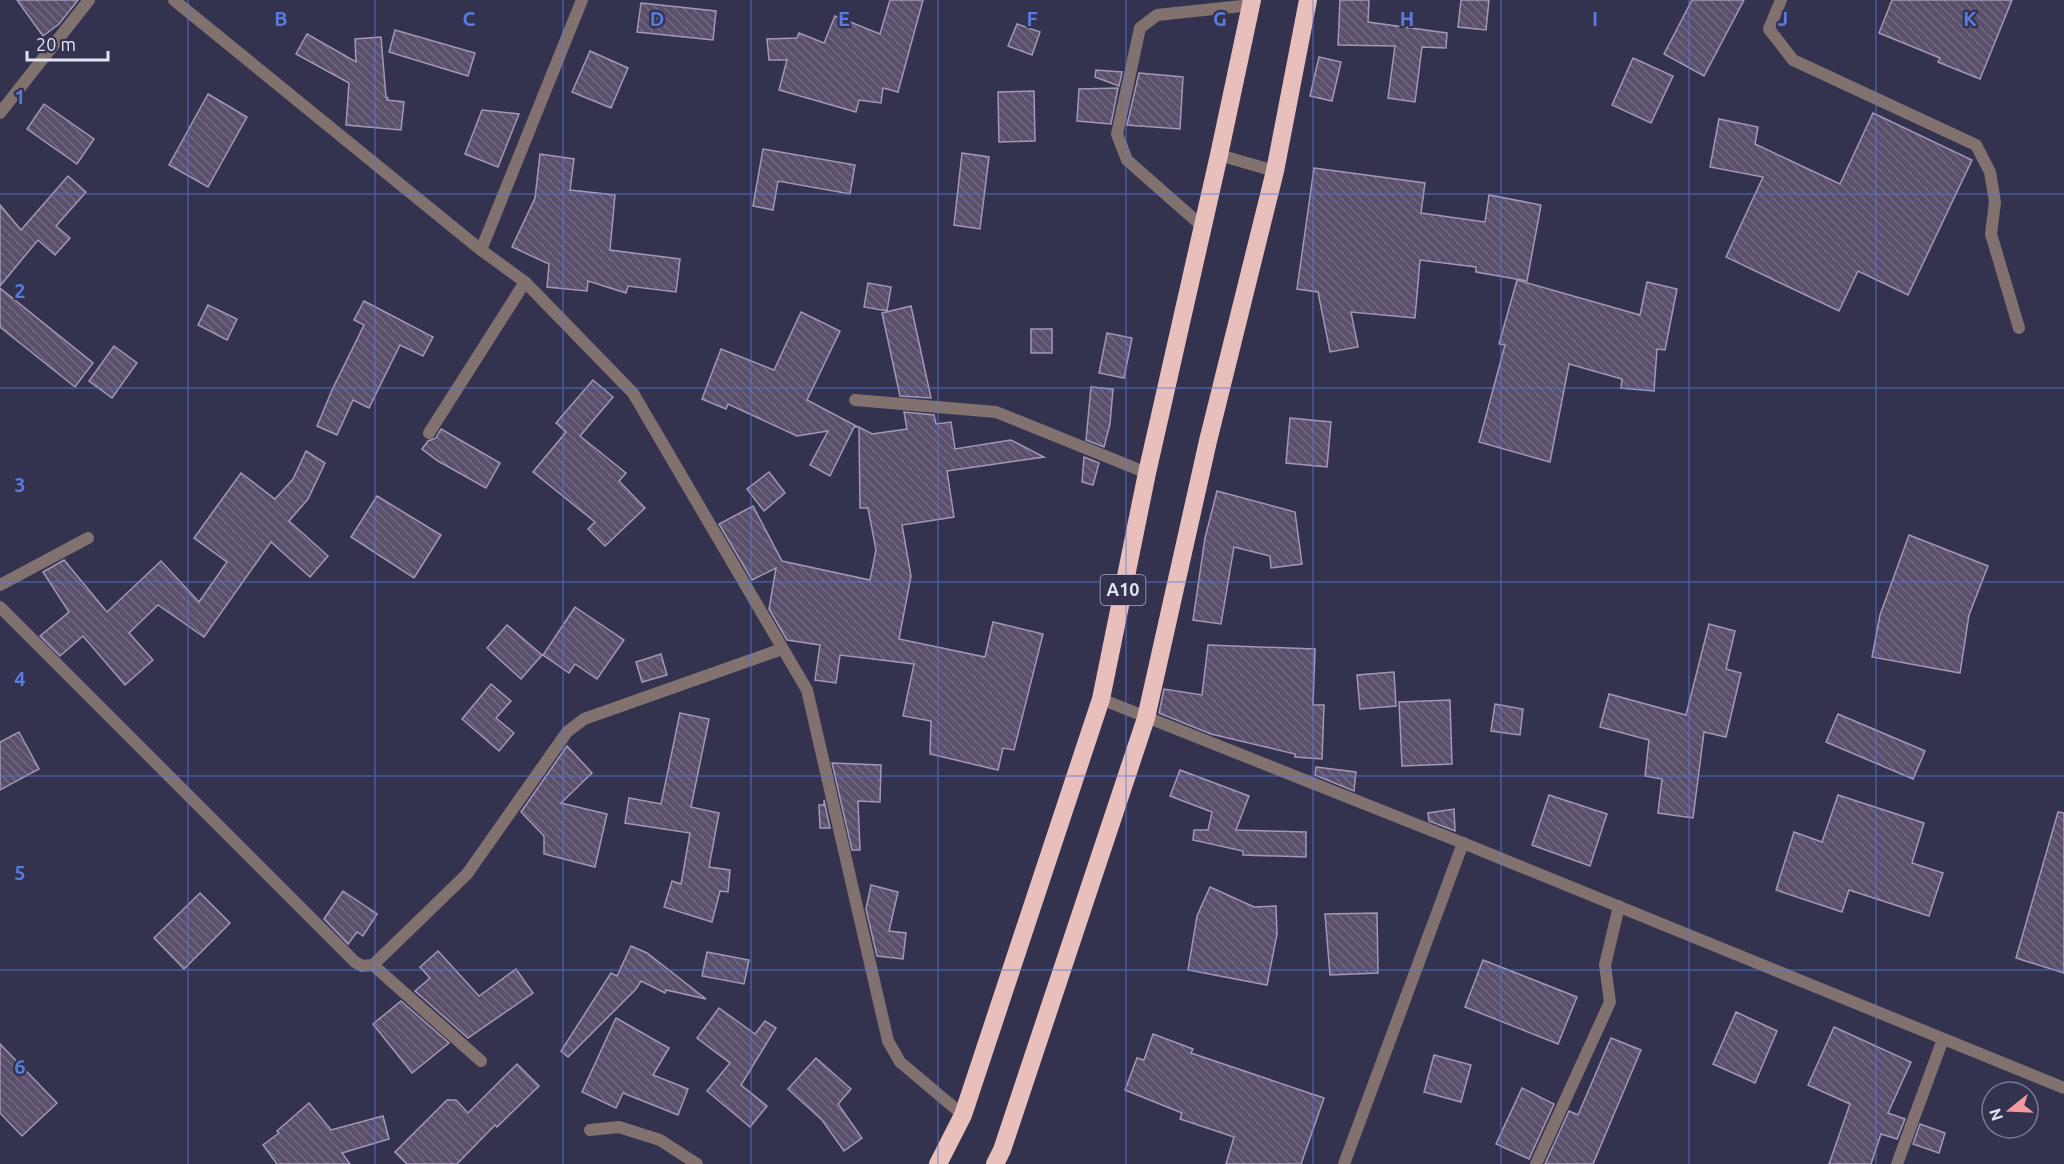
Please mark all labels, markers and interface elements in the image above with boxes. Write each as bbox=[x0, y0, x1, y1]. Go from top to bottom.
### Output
text: B bbox=[274, 7, 288, 30]
text: C bbox=[463, 7, 476, 30]
text: D bbox=[650, 7, 664, 30]
text: E bbox=[838, 7, 850, 30]
text: F bbox=[1026, 7, 1038, 30]
text: G bbox=[1213, 7, 1227, 30]
text: H bbox=[1400, 7, 1414, 30]
text: I bbox=[1592, 7, 1598, 30]
text: J bbox=[1778, 7, 1788, 30]
text: K bbox=[1963, 7, 1977, 30]
scale bar bbox=[27, 24, 108, 62]
text: 20 m bbox=[36, 34, 76, 54]
text: 1 bbox=[14, 85, 26, 108]
text: 2 bbox=[14, 279, 26, 302]
text: 3 bbox=[14, 473, 26, 496]
road number: A10 bbox=[1100, 575, 1146, 605]
text: 4 bbox=[14, 667, 26, 690]
text: 5 bbox=[14, 861, 26, 884]
text: 6 bbox=[14, 1055, 26, 1078]
north arrow bbox=[1980, 1080, 2040, 1140]
text: N bbox=[1985, 1106, 2006, 1123]

